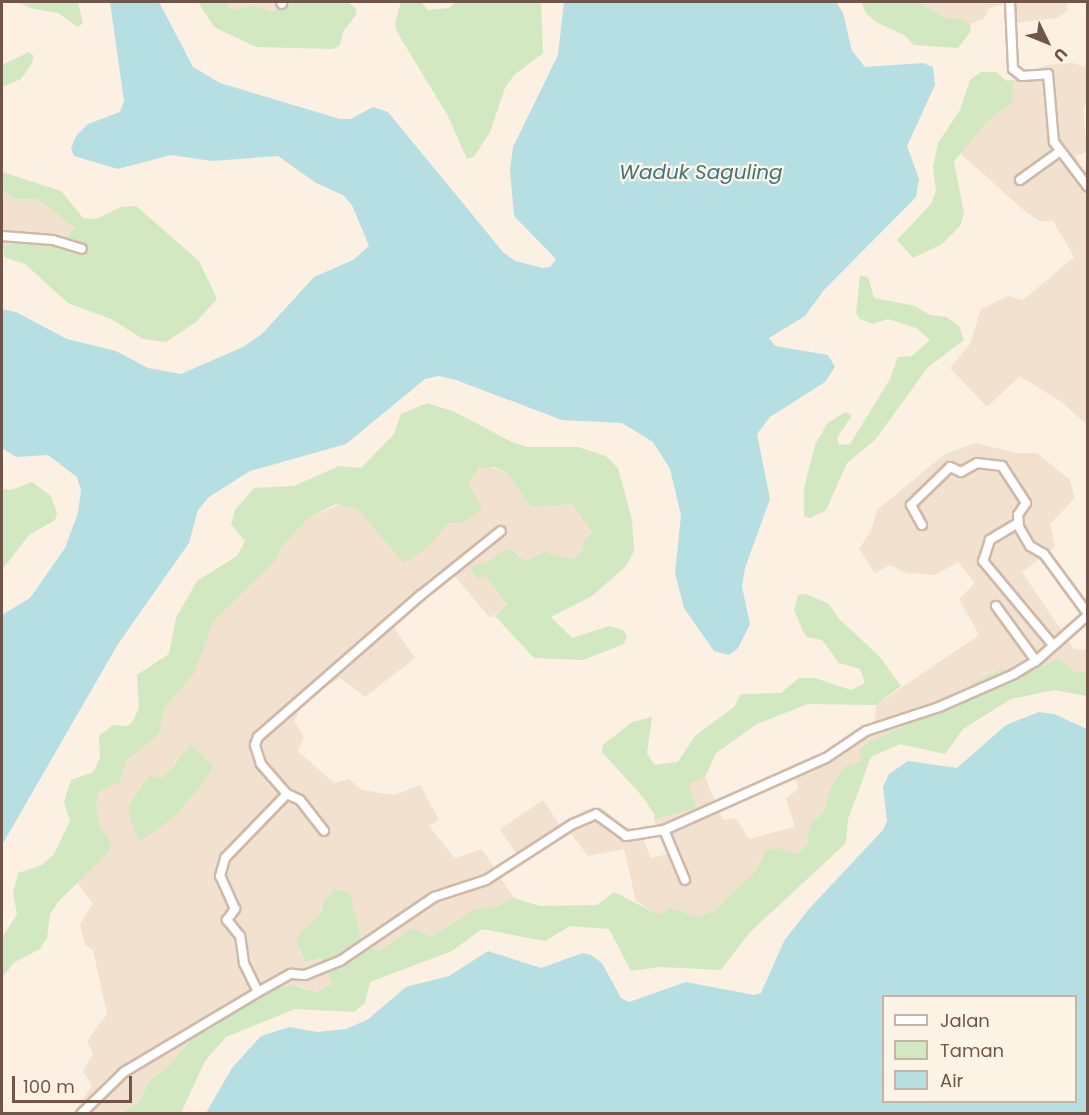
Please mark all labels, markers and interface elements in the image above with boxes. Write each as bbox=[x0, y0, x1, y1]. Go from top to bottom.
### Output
north arrow bbox=[1017, 12, 1077, 72]
text: U bbox=[1048, 43, 1073, 67]
water label: Waduk Saguling bbox=[619, 160, 783, 184]
legend bbox=[882, 995, 1077, 1103]
text: Jalan bbox=[940, 1008, 990, 1033]
text: Taman bbox=[940, 1038, 1004, 1063]
scale bar bbox=[15, 1064, 135, 1102]
text: Air bbox=[940, 1068, 963, 1093]
text: 100 m bbox=[23, 1074, 75, 1099]

